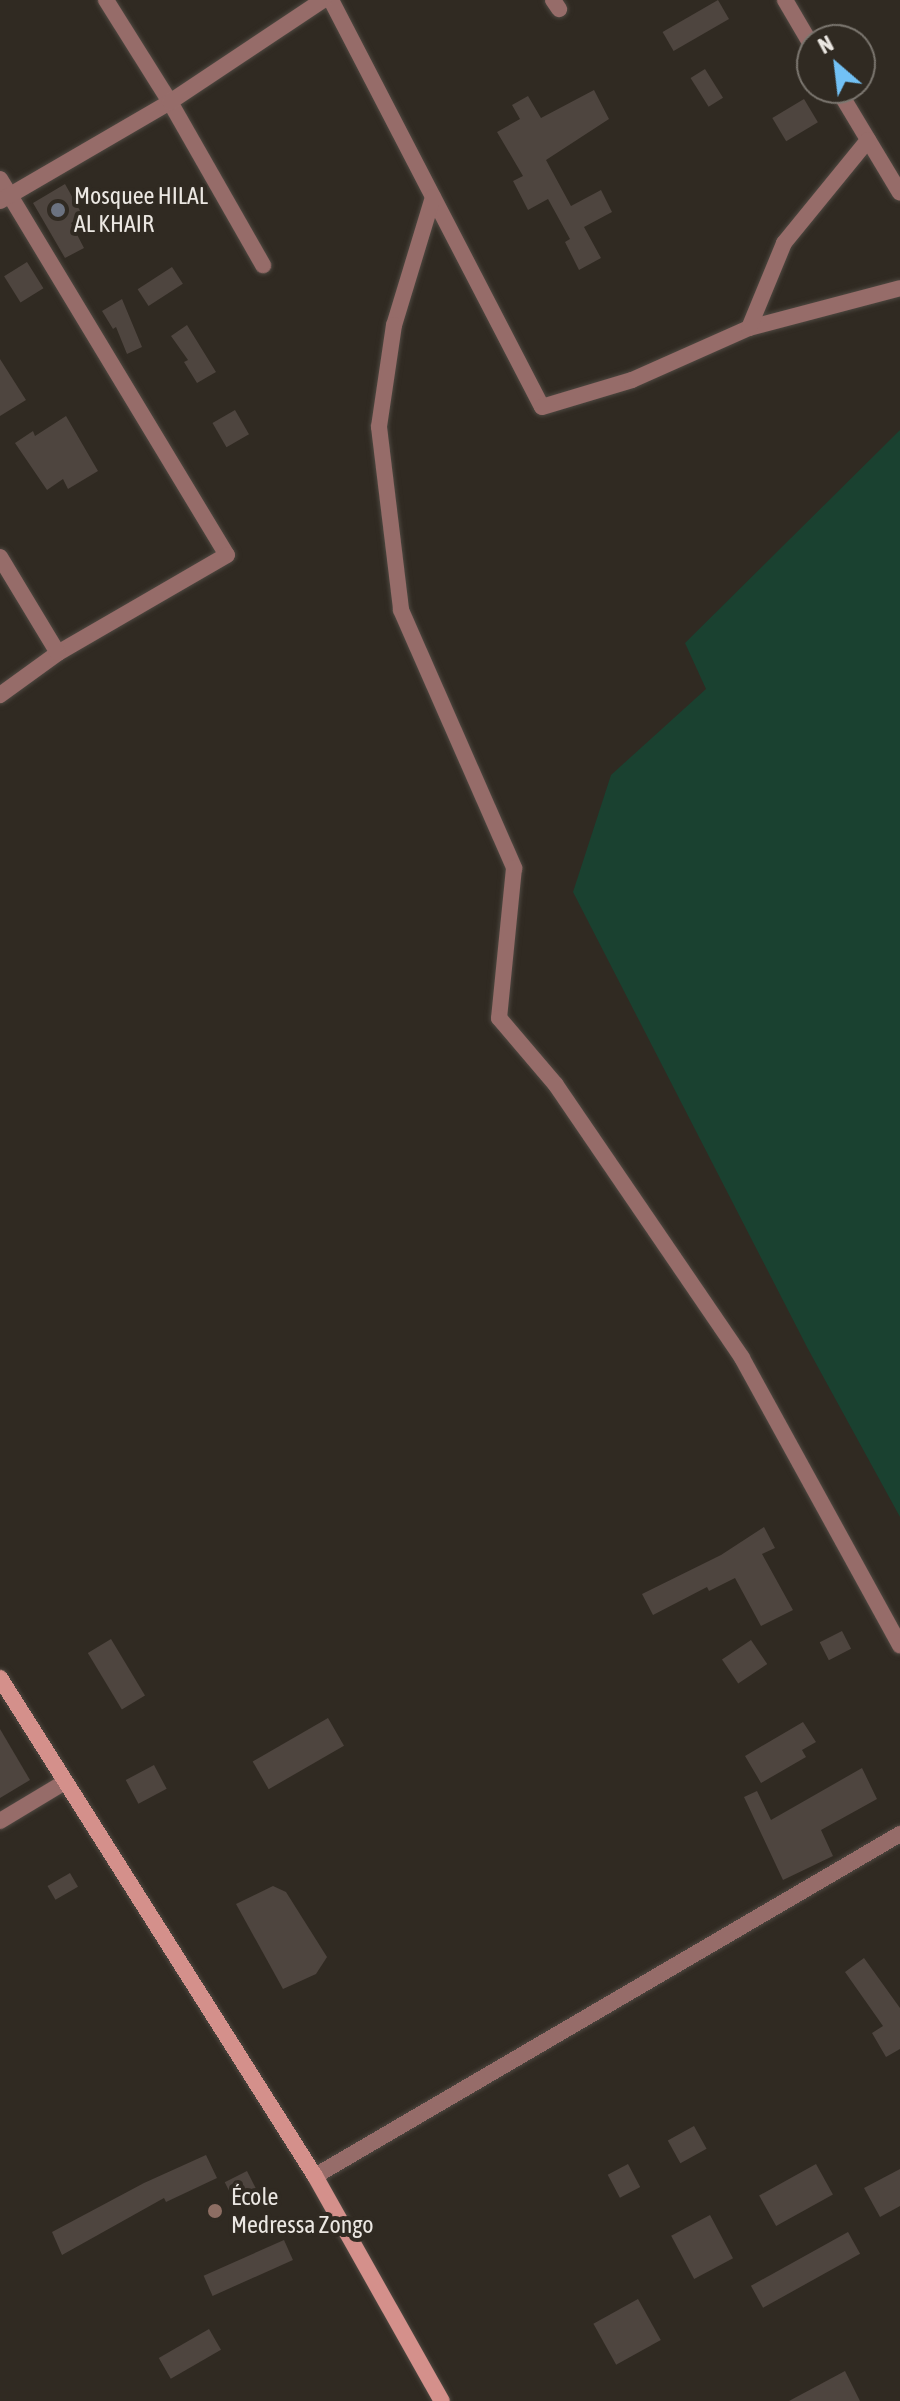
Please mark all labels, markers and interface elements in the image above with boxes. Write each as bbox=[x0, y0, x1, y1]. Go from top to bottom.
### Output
north arrow bbox=[796, 24, 876, 104]
text: N bbox=[814, 30, 838, 59]
place label: Mosquee HILAL AL KHAIR bbox=[74, 182, 208, 238]
marker: Mosquee HILAL AL KHAIR bbox=[49, 201, 67, 219]
place label: École Medressa Zongo bbox=[231, 2183, 373, 2239]
marker: École Medressa Zongo bbox=[206, 2202, 224, 2220]

